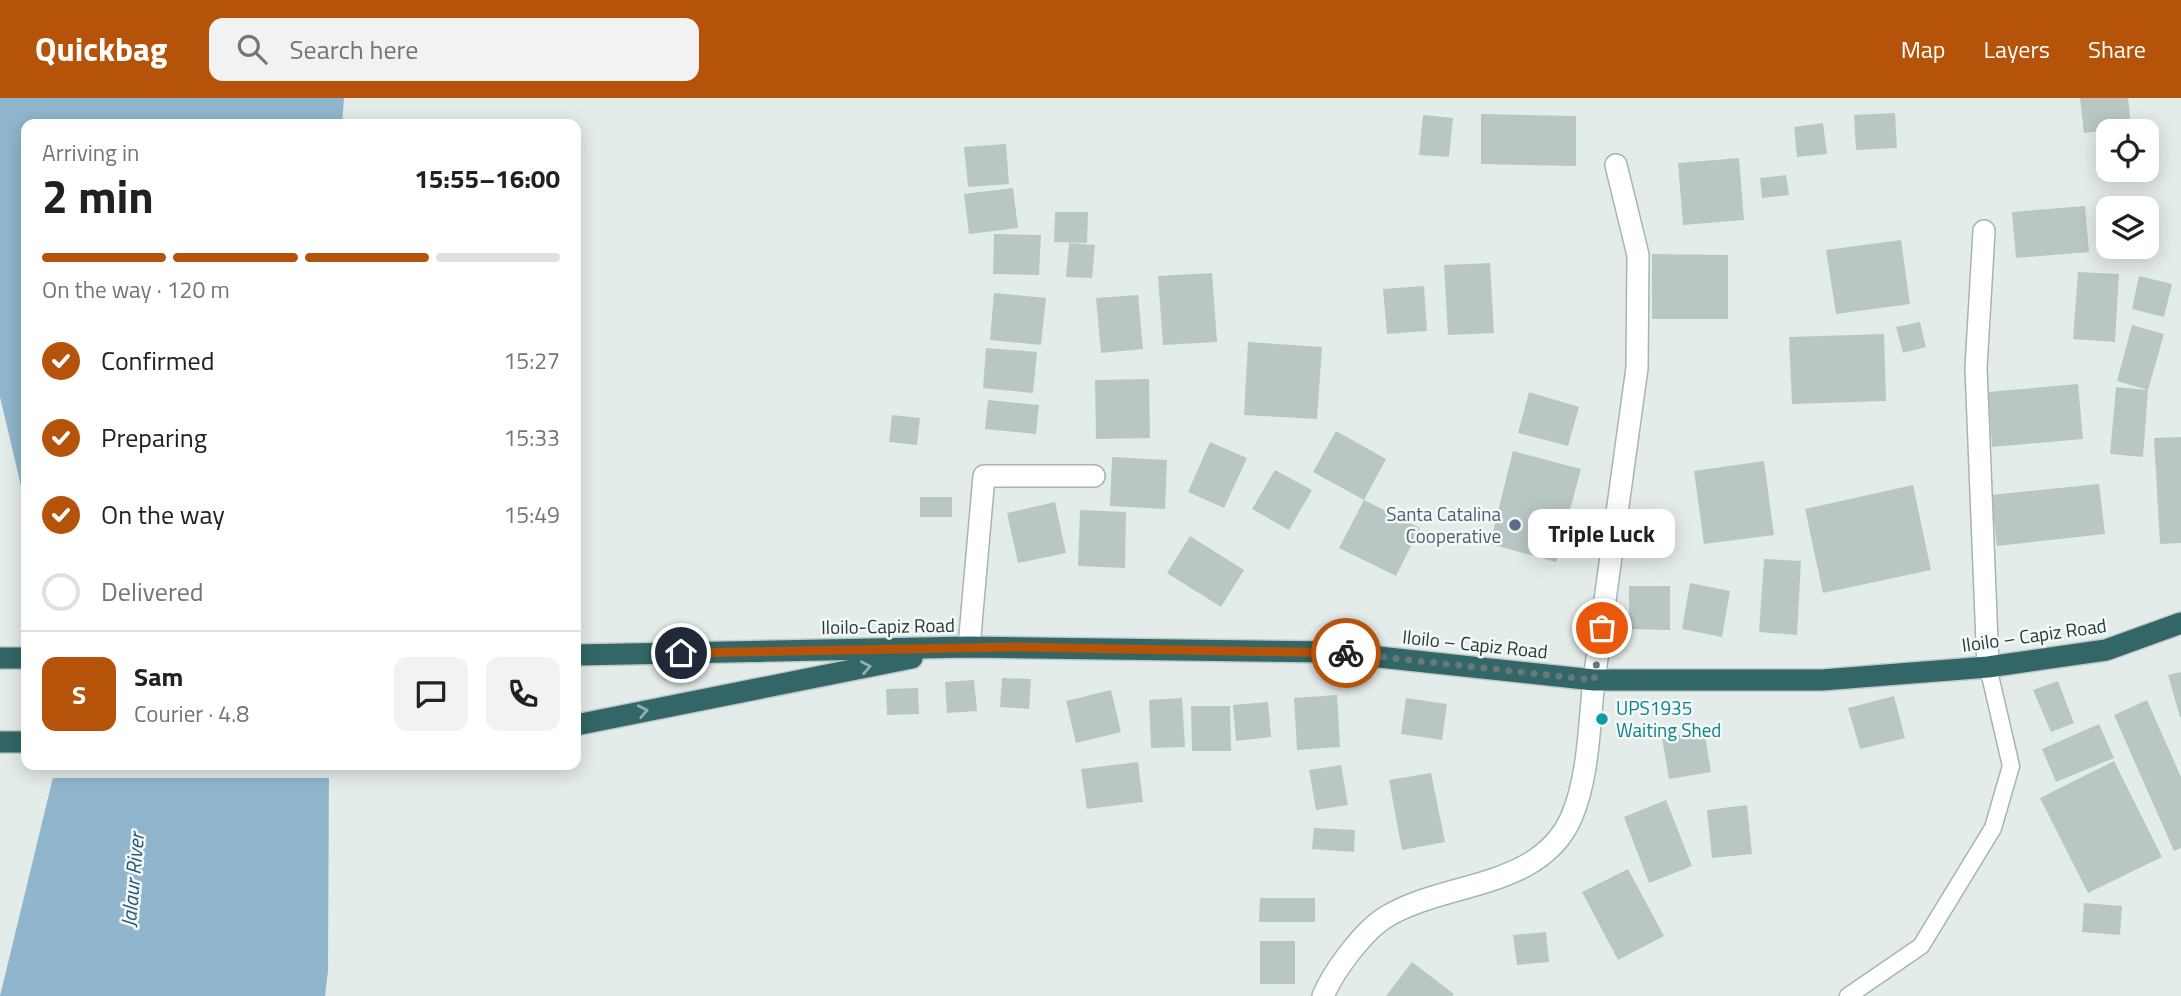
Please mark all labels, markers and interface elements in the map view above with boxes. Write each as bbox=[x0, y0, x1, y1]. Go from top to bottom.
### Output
search box bbox=[209, 18, 699, 81]
text: Quickbag bbox=[35, 24, 167, 74]
icon: search bbox=[233, 30, 271, 68]
text: Search here bbox=[289, 30, 418, 69]
text: Map bbox=[1901, 31, 1946, 67]
text: Layers bbox=[1984, 31, 2050, 67]
text: Share bbox=[2088, 31, 2146, 67]
map controls bbox=[2096, 119, 2159, 259]
button: locate bbox=[2096, 119, 2159, 182]
text: Arriving in bbox=[42, 135, 139, 170]
text: 15:55–16:00 bbox=[414, 159, 560, 198]
text: 2 min bbox=[42, 161, 154, 231]
button: layers bbox=[2096, 196, 2159, 259]
text: On the way · 120 m bbox=[42, 272, 230, 307]
text: Confirmed bbox=[101, 341, 215, 380]
icon: check bbox=[42, 342, 80, 380]
text: 15:27 bbox=[503, 343, 560, 378]
text: Preparing bbox=[101, 418, 207, 457]
icon: check bbox=[42, 419, 80, 457]
text: 15:33 bbox=[503, 420, 560, 455]
text: On the way bbox=[101, 495, 225, 534]
icon: check bbox=[42, 496, 80, 534]
text: 15:49 bbox=[503, 497, 560, 532]
place label: Santa Catalina Cooperative bbox=[1386, 499, 1501, 550]
callout: Triple Luck bbox=[1528, 509, 1676, 558]
text: Triple Luck bbox=[1548, 516, 1655, 551]
marker: Santa Catalina Cooperative bbox=[1507, 517, 1523, 533]
text: Delivered bbox=[101, 572, 204, 611]
pin bbox=[1572, 598, 1632, 658]
icon: bag bbox=[1583, 609, 1621, 647]
street label: Iloilo-Capiz Road bbox=[821, 610, 955, 641]
street label: Iloilo – Capiz Road bbox=[1960, 610, 2108, 659]
courier bbox=[1311, 618, 1381, 688]
street label: Iloilo – Capiz Road bbox=[1401, 621, 1549, 666]
pin bbox=[651, 623, 711, 683]
icon: home bbox=[662, 634, 700, 672]
icon: bike bbox=[1327, 634, 1365, 672]
text: Sam bbox=[134, 657, 183, 696]
button: chat bbox=[394, 657, 468, 731]
button: phone bbox=[486, 657, 560, 731]
one-way arrow bbox=[860, 661, 872, 676]
text: S bbox=[72, 675, 86, 714]
place label: UPS1935 Waiting Shed bbox=[1616, 693, 1721, 744]
text: Courier · 4.8 bbox=[134, 696, 249, 731]
one-way arrow bbox=[637, 705, 649, 720]
marker: UPS1935 Waiting Shed bbox=[1594, 711, 1610, 727]
water label: Jalaur River bbox=[112, 829, 152, 928]

